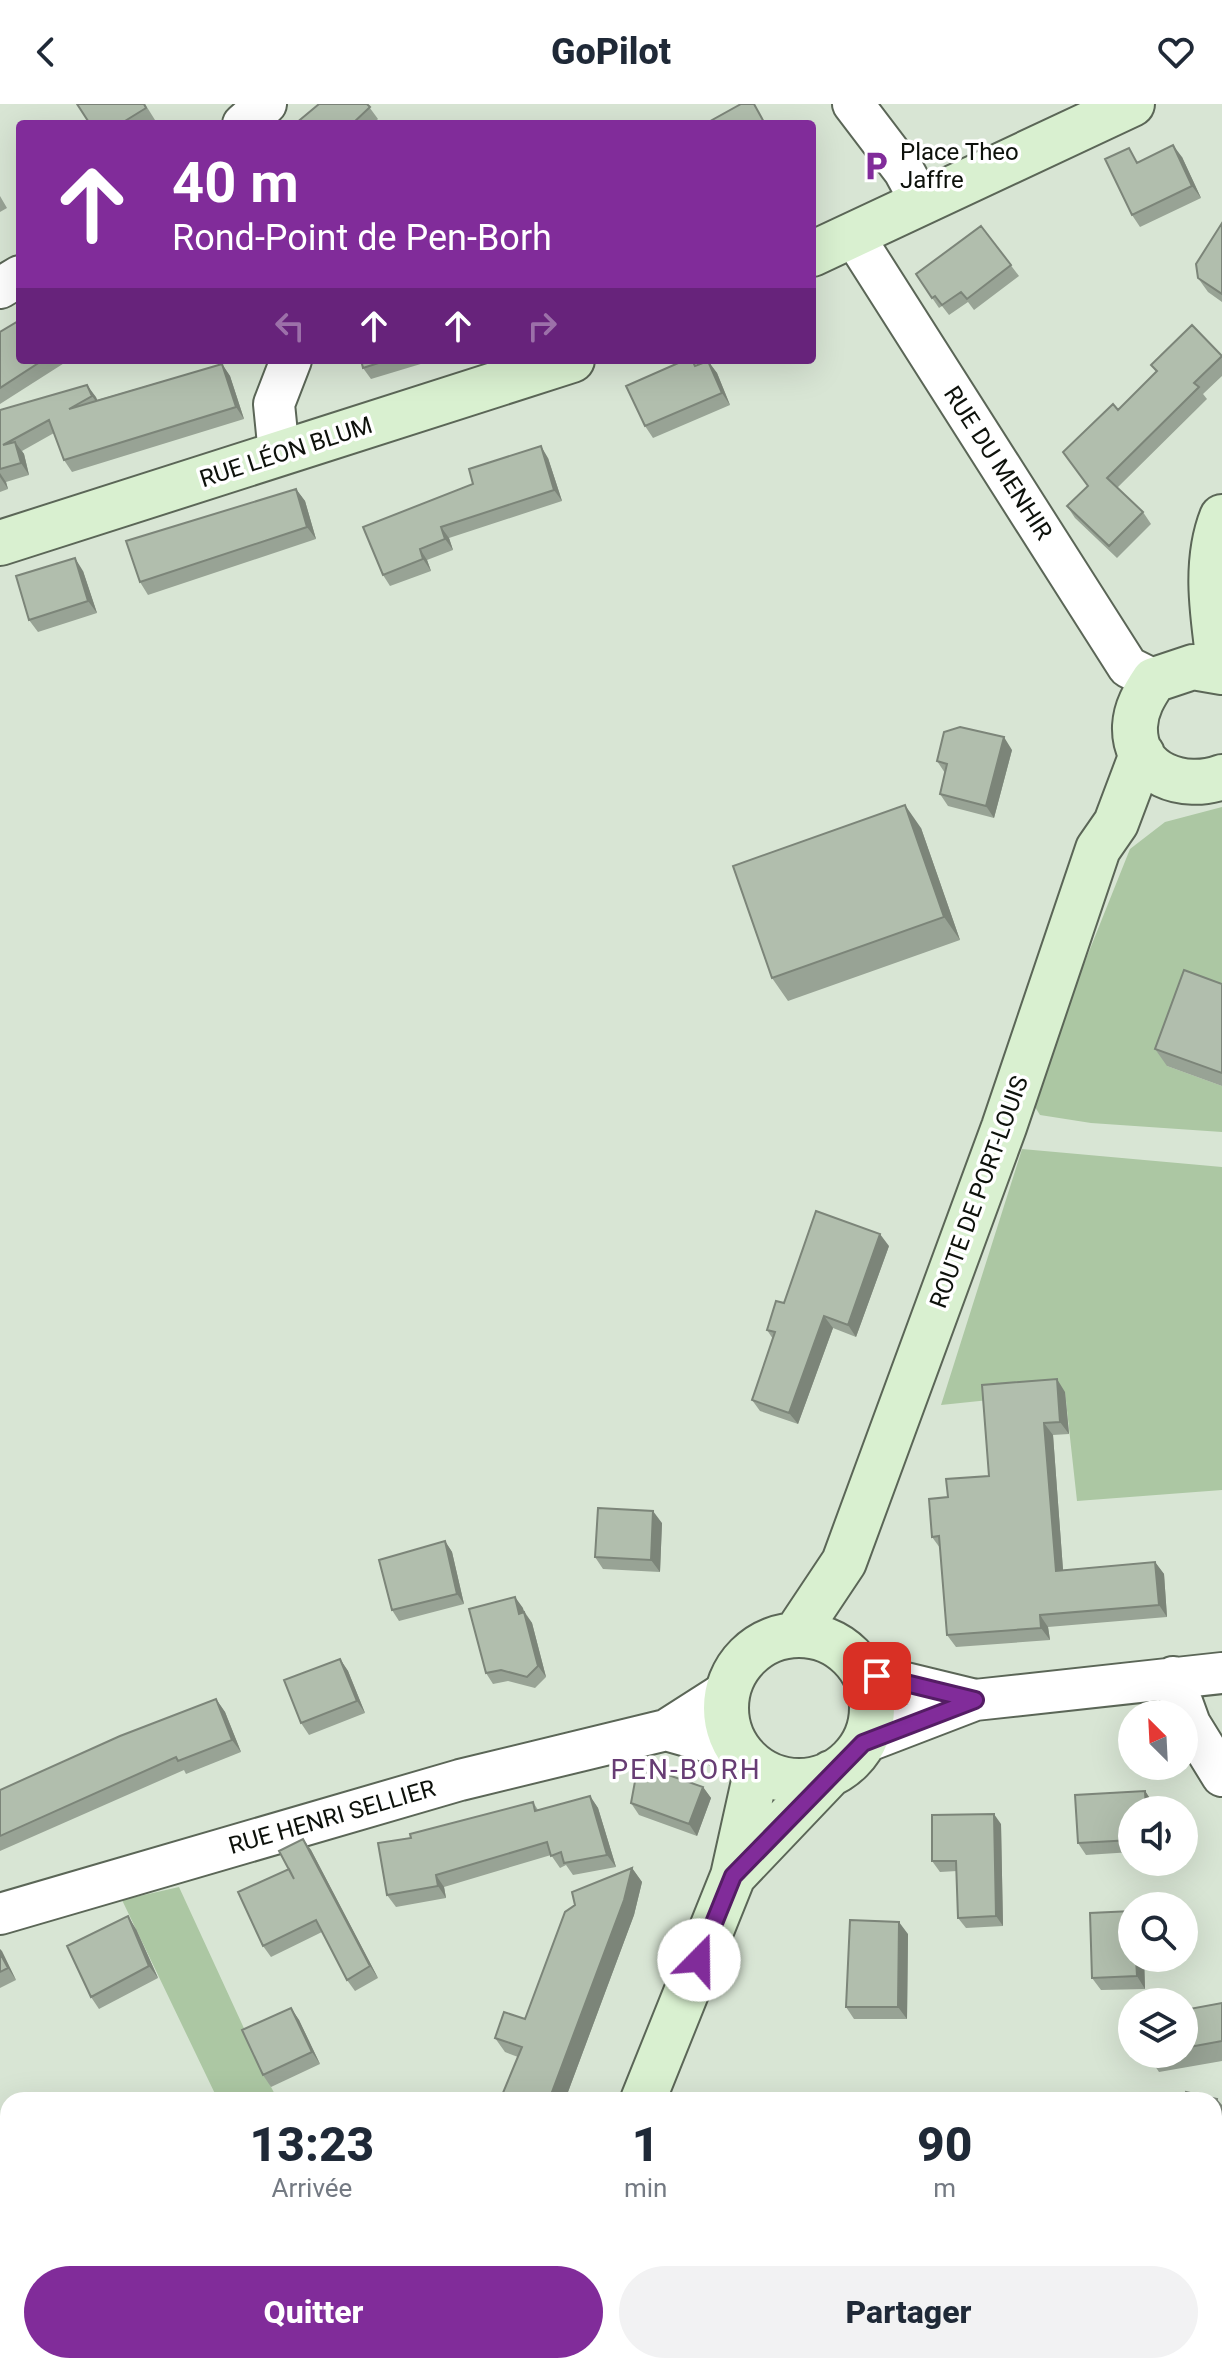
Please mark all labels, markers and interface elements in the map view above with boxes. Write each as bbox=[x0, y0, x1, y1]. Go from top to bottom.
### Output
icon: back bbox=[24, 30, 68, 74]
icon: heart bbox=[1154, 30, 1198, 74]
text: GoPilot bbox=[551, 31, 671, 73]
place label: Place Theo Jaffre bbox=[900, 138, 1019, 194]
parking icon: Place Theo Jaffre bbox=[859, 149, 893, 183]
text: 40 m bbox=[172, 150, 299, 216]
icon: ahead bbox=[40, 152, 144, 256]
text: Rond-Point de Pen-Borh bbox=[172, 217, 552, 259]
icon: left bbox=[268, 304, 312, 348]
icon: ahead bbox=[352, 304, 396, 348]
icon: ahead bbox=[436, 304, 480, 348]
icon: right bbox=[520, 304, 564, 348]
street label: RUE DU MENHIR bbox=[938, 381, 1058, 545]
street label: RUE LÉON BLUM bbox=[196, 411, 376, 493]
street label: ROUTE DE PORT-LOUIS bbox=[924, 1072, 1034, 1312]
pin bbox=[843, 1642, 911, 1710]
icon: arrive bbox=[855, 1654, 899, 1698]
north arrow bbox=[1118, 1700, 1198, 1780]
map controls bbox=[1118, 1700, 1198, 2068]
district label: PEN-BORH bbox=[610, 1753, 762, 1786]
street label: RUE HENRI SELLIER bbox=[225, 1774, 439, 1860]
button: sound bbox=[1118, 1796, 1198, 1876]
button: search bbox=[1118, 1892, 1198, 1972]
position arrow bbox=[657, 1918, 741, 2002]
button: layers bbox=[1118, 1988, 1198, 2068]
text: 13:23 bbox=[250, 2116, 374, 2173]
text: 1 bbox=[632, 2116, 659, 2173]
text: 90 bbox=[917, 2116, 972, 2173]
text: Arrivée bbox=[271, 2173, 352, 2203]
text: min bbox=[624, 2173, 667, 2203]
text: m bbox=[933, 2173, 956, 2203]
button: Quitter bbox=[24, 2266, 603, 2358]
button: Partager bbox=[619, 2266, 1198, 2358]

